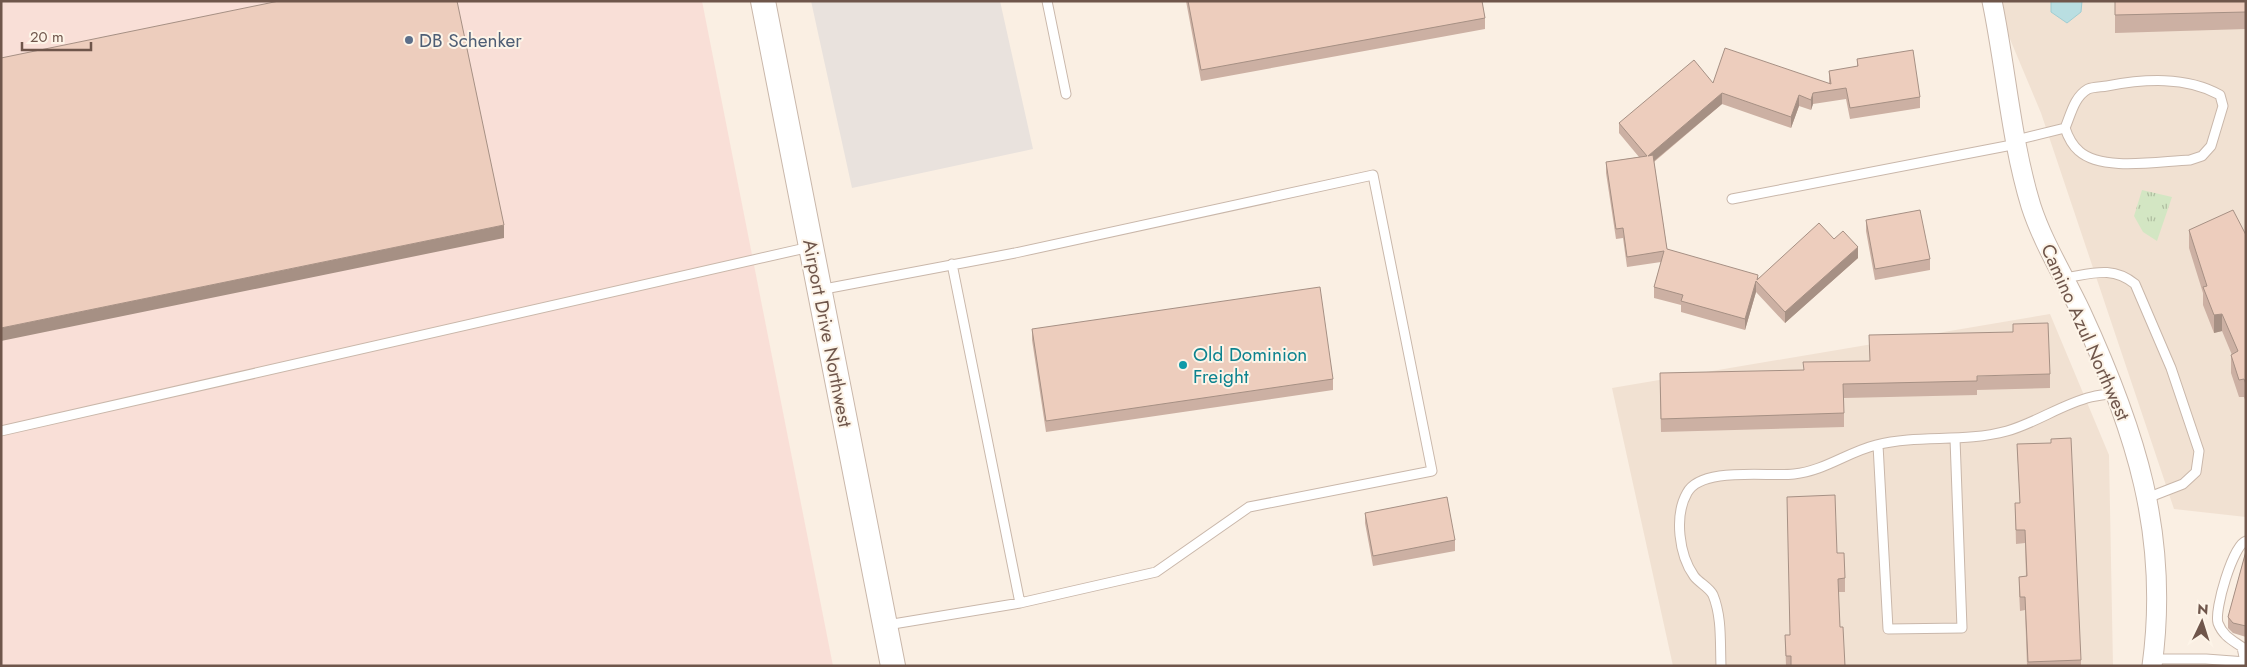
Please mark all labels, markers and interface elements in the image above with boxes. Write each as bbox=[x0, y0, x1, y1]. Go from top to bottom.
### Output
scale bar bbox=[22, 20, 91, 52]
text: 20 m bbox=[30, 26, 64, 48]
place label: DB Schenker bbox=[419, 27, 522, 54]
marker: DB Schenker bbox=[403, 34, 415, 46]
street label: Airport Drive Northwest bbox=[796, 237, 859, 430]
street label: Camino Azul Northwest bbox=[2034, 240, 2137, 425]
place label: Old Dominion Freight bbox=[1193, 341, 1307, 390]
marker: Old Dominion Freight bbox=[1177, 359, 1189, 371]
north arrow bbox=[2177, 597, 2227, 647]
text: N bbox=[2197, 599, 2209, 619]

